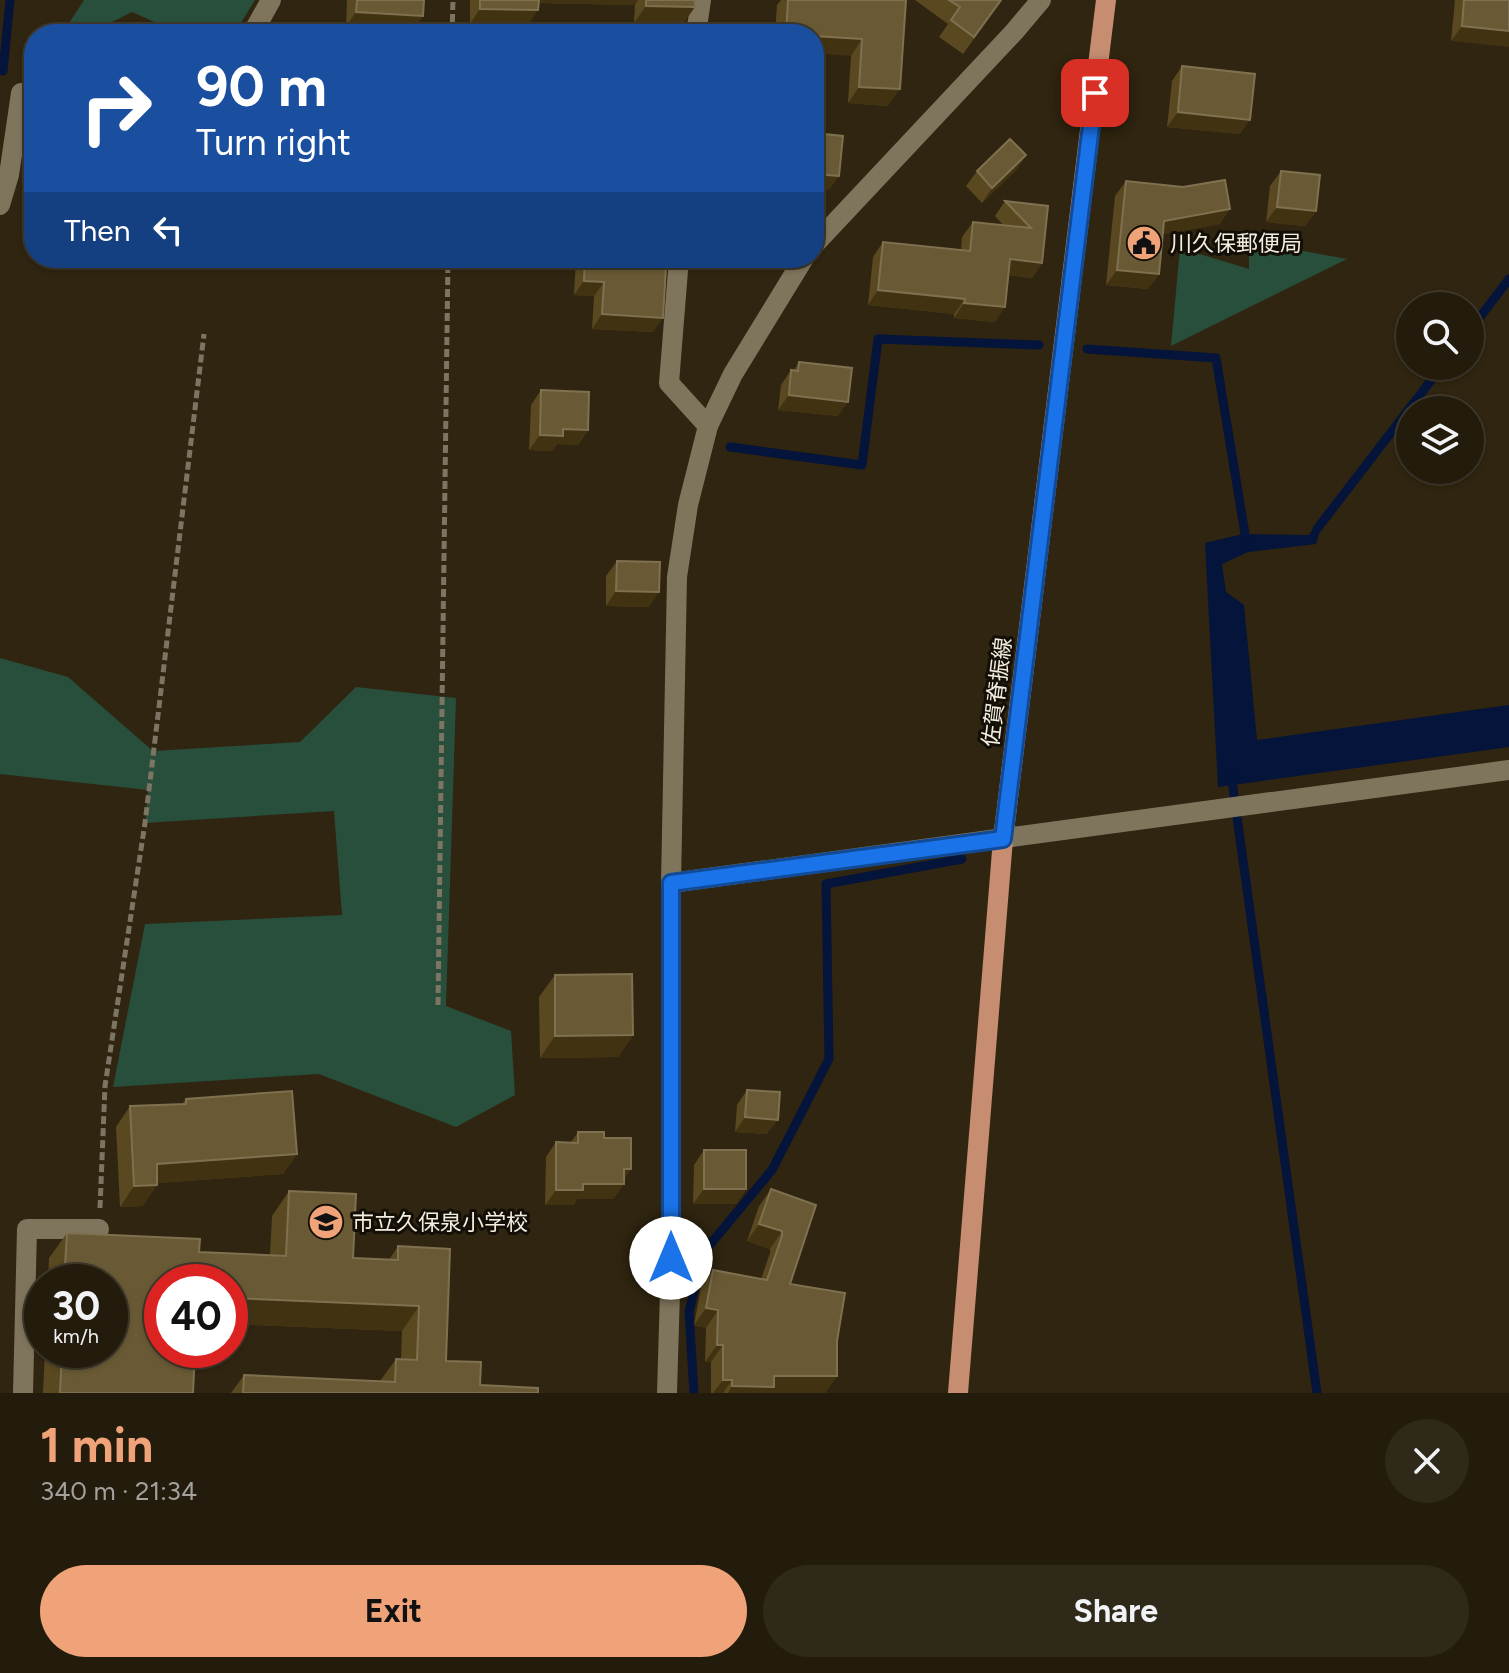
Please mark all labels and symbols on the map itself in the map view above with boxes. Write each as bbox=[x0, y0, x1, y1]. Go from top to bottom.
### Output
pin bbox=[1061, 59, 1129, 127]
public building icon: 川久保郵便局 bbox=[1125, 224, 1163, 262]
place label: 川久保郵便局 bbox=[1170, 230, 1302, 257]
street label: 佐賀脊振線 bbox=[977, 636, 1017, 748]
school or university icon: 市立久保泉小学校 bbox=[307, 1203, 345, 1241]
place label: 市立久保泉小学校 bbox=[352, 1209, 528, 1236]
position arrow bbox=[629, 1216, 713, 1300]
speed limit sign: 40 bbox=[144, 1264, 248, 1368]

